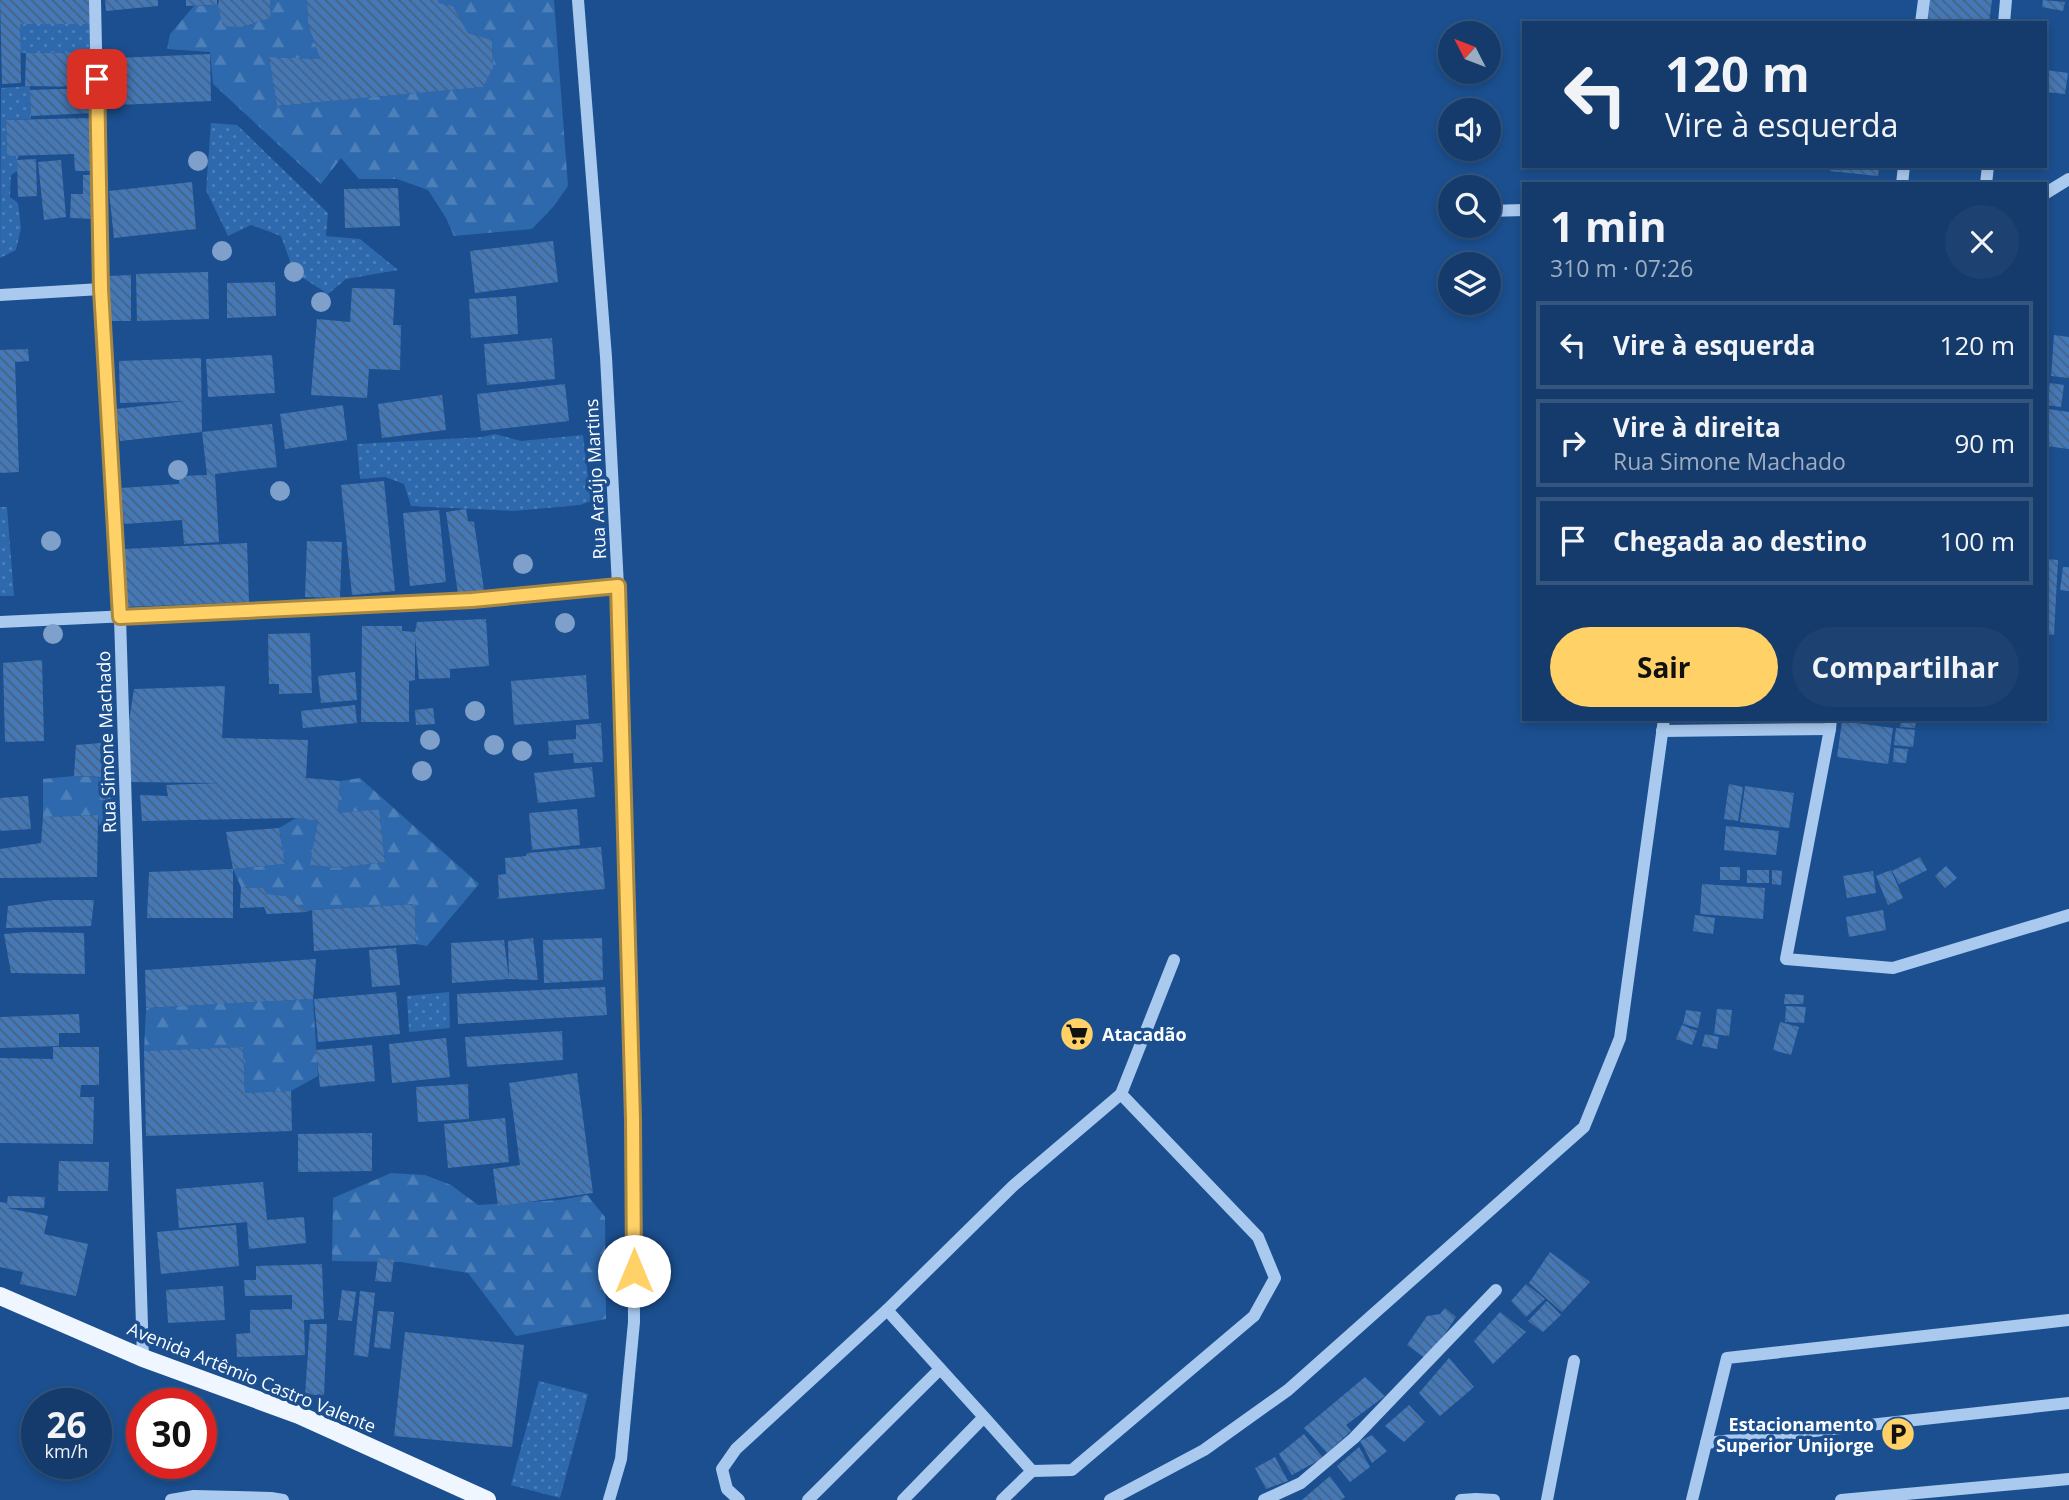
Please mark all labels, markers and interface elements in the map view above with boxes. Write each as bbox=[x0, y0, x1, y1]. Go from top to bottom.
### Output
north arrow bbox=[1438, 21, 1502, 84]
map controls bbox=[1438, 21, 1501, 315]
text: 120 m bbox=[1665, 40, 1810, 106]
pin bbox=[67, 49, 127, 109]
icon: left bbox=[1550, 49, 1641, 140]
icon: arrive bbox=[78, 60, 116, 98]
button: sound bbox=[1438, 98, 1501, 161]
text: Vire à esquerda bbox=[1665, 103, 1898, 146]
button: search bbox=[1438, 175, 1501, 238]
text: 1 min bbox=[1550, 197, 1667, 254]
button: close bbox=[1945, 205, 2019, 279]
button: layers bbox=[1438, 252, 1501, 315]
text: 310 m · 07:26 bbox=[1550, 252, 1693, 284]
icon: left bbox=[1554, 326, 1592, 364]
text: Vire à esquerda bbox=[1613, 327, 1815, 363]
text: 120 m bbox=[1940, 327, 2015, 363]
street label: Rua Araújo Martins bbox=[579, 398, 611, 560]
text: Vire à direita bbox=[1613, 409, 1781, 445]
icon: right bbox=[1554, 424, 1592, 462]
text: 90 m bbox=[1954, 425, 2015, 461]
text: Rua Simone Machado bbox=[1613, 445, 1846, 477]
icon: arrive bbox=[1554, 522, 1592, 560]
text: Chegada ao destino bbox=[1613, 523, 1867, 559]
text: 100 m bbox=[1940, 523, 2015, 559]
button: Sair bbox=[1550, 627, 1778, 707]
button: Compartilhar bbox=[1792, 627, 2019, 707]
street label: Rua Simone Machado bbox=[91, 651, 121, 833]
supermarket icon: Atacadão bbox=[1058, 1015, 1096, 1053]
place label: Atacadão bbox=[1102, 1022, 1187, 1046]
position arrow bbox=[597, 1234, 671, 1308]
street label: Avenida Artêmio Castro Valente bbox=[124, 1316, 380, 1438]
speed limit sign: 30 bbox=[126, 1388, 217, 1479]
text: 26 bbox=[46, 1401, 87, 1448]
place label: Estacionamento Superior Unijorge bbox=[1716, 1412, 1874, 1457]
parking icon: Estacionamento Superior Unijorge bbox=[1879, 1415, 1917, 1453]
text: km/h bbox=[45, 1439, 88, 1463]

